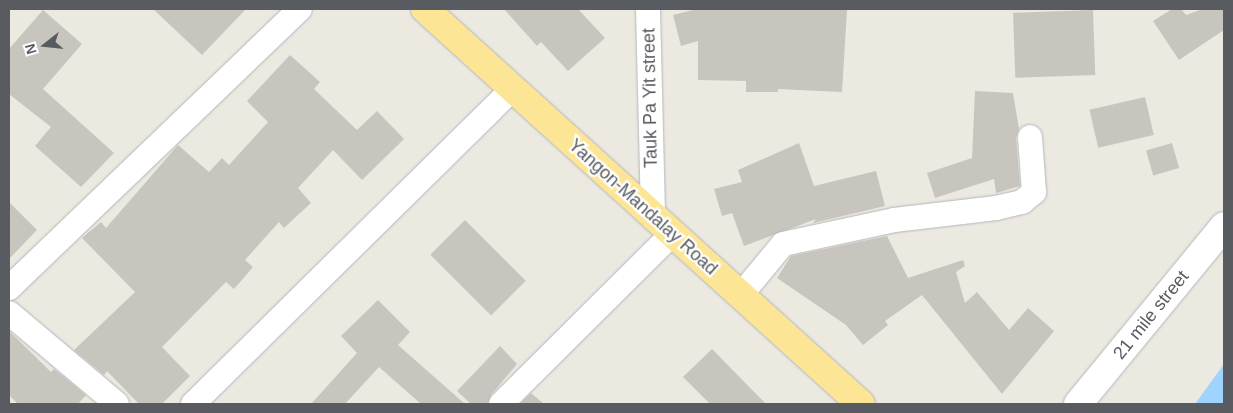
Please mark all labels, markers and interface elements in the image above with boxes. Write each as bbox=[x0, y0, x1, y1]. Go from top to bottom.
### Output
north arrow bbox=[20, 20, 70, 70]
street label: Tauk Pa Yit street bbox=[638, 28, 662, 168]
text: N bbox=[21, 42, 40, 56]
street label: Yangon-Mandalay Road bbox=[564, 134, 722, 280]
street label: 21 mile street bbox=[1109, 266, 1193, 364]

